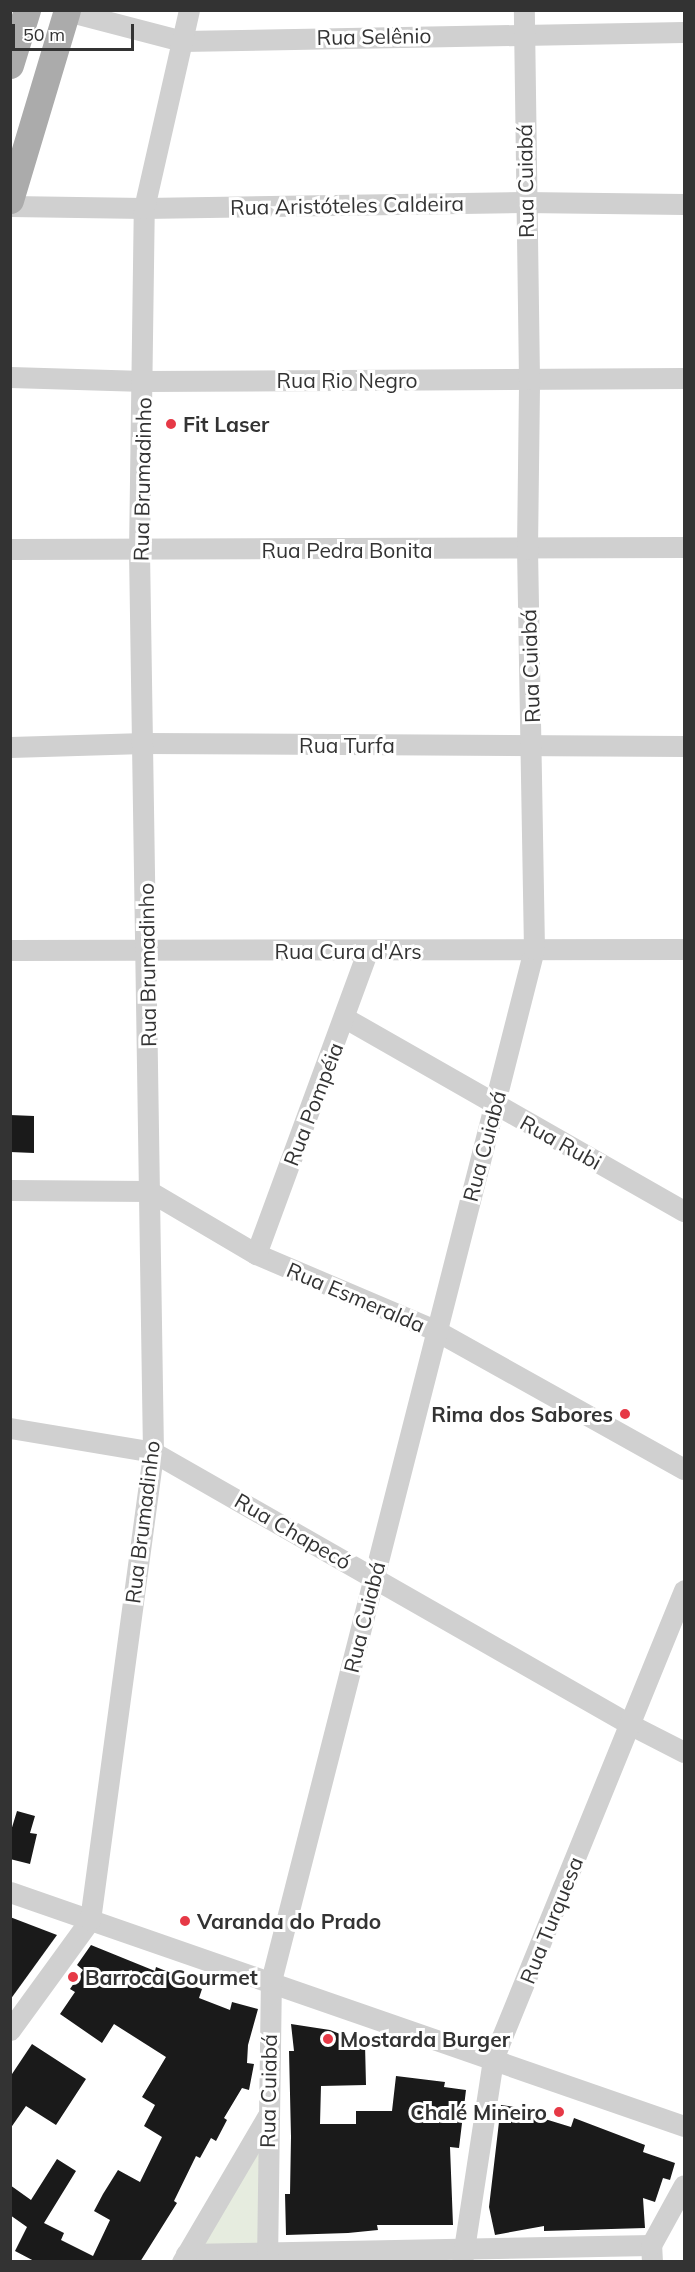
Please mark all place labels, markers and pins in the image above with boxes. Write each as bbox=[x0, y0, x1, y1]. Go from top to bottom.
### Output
place label: Fit Laser bbox=[183, 411, 269, 437]
marker: Fit Laser bbox=[164, 417, 178, 431]
place label: Rima dos Sabores bbox=[431, 1401, 613, 1427]
marker: Rima dos Sabores bbox=[618, 1407, 632, 1421]
place label: Varanda do Prado bbox=[197, 1908, 381, 1934]
marker: Varanda do Prado bbox=[178, 1914, 192, 1928]
place label: Barroca Gourmet bbox=[85, 1964, 258, 1990]
marker: Barroca Gourmet bbox=[66, 1970, 80, 1984]
place label: Mostarda Burger bbox=[340, 2026, 510, 2052]
marker: Mostarda Burger bbox=[321, 2032, 335, 2046]
place label: Chalé Mineiro bbox=[410, 2099, 547, 2125]
marker: Chalé Mineiro bbox=[552, 2105, 566, 2119]

